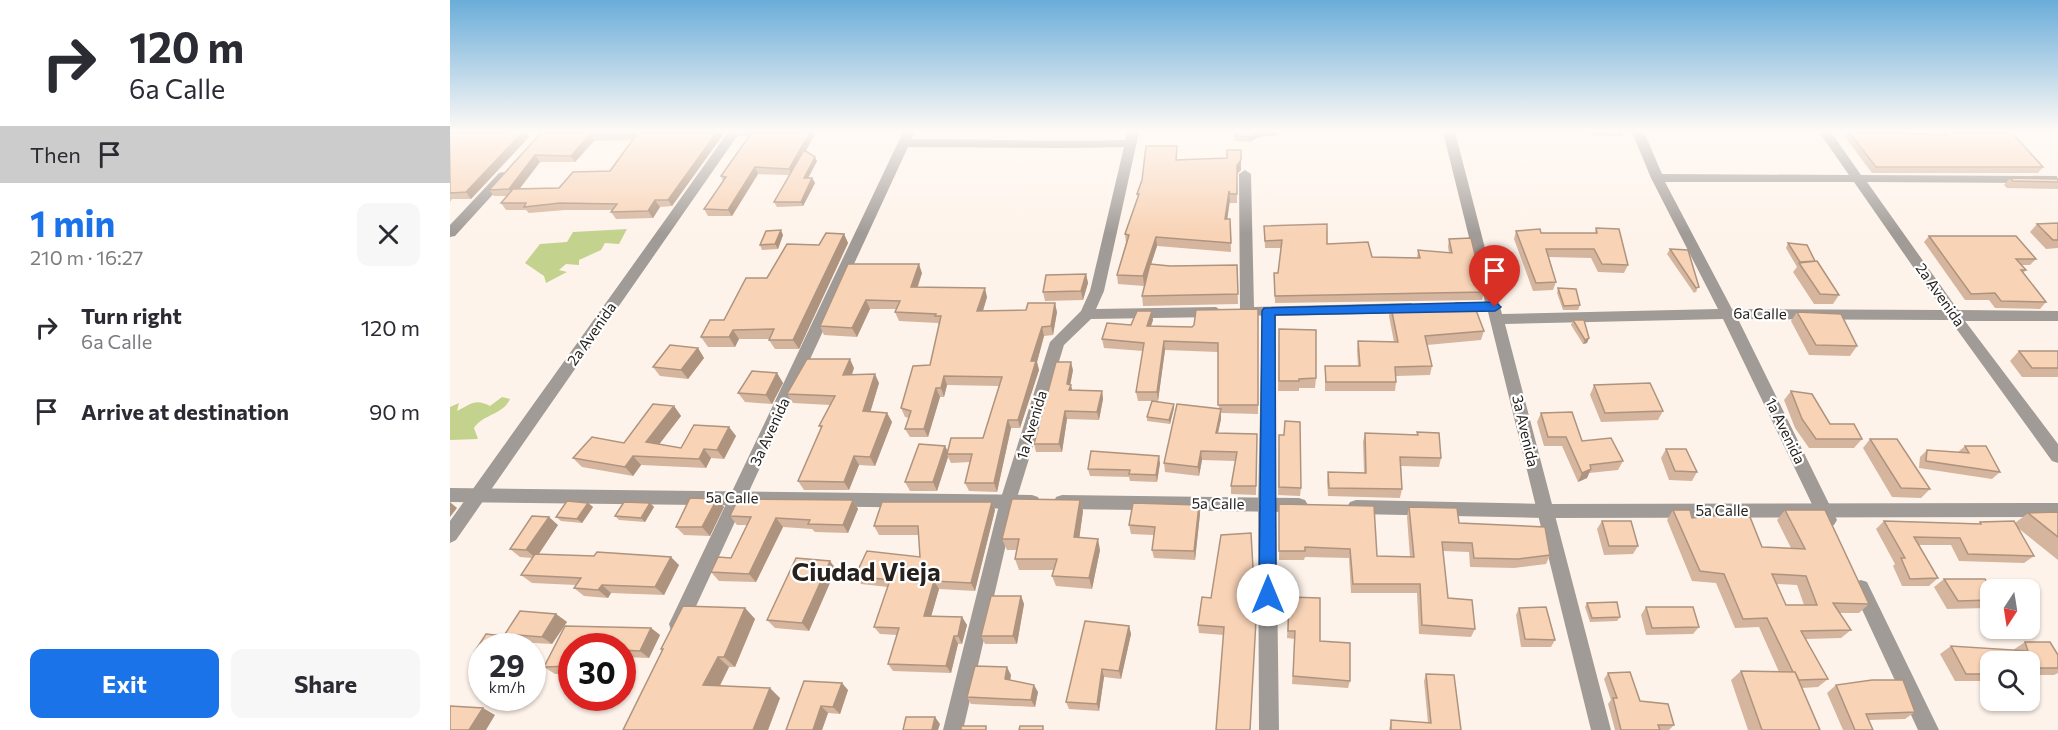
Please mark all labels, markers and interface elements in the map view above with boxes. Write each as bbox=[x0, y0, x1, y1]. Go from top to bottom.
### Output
text: 120 m bbox=[129, 20, 244, 72]
icon: right bbox=[30, 24, 108, 102]
text: 6a Calle bbox=[129, 72, 225, 105]
icon: arrive bbox=[93, 138, 126, 171]
text: Then bbox=[30, 141, 81, 168]
text: 1 min bbox=[30, 200, 115, 244]
button: close bbox=[357, 203, 420, 266]
text: 210 m · 16:27 bbox=[30, 245, 143, 269]
pin bbox=[1469, 245, 1520, 307]
icon: arrive bbox=[1478, 254, 1511, 287]
street label: 2a Avenida bbox=[1912, 259, 1969, 330]
street label: 2a Avenida bbox=[563, 298, 620, 369]
text: Turn right bbox=[81, 302, 182, 329]
street label: 6a Calle bbox=[1733, 304, 1787, 322]
icon: right bbox=[30, 311, 63, 344]
text: 120 m bbox=[361, 314, 420, 341]
text: 6a Calle bbox=[81, 329, 152, 353]
street label: 1a Avenida bbox=[1012, 388, 1050, 461]
street label: 3a Avenida bbox=[1509, 393, 1543, 469]
icon: arrive bbox=[30, 395, 63, 428]
street label: 3a Avenida bbox=[745, 395, 793, 469]
street label: 1a Avenida bbox=[1762, 395, 1810, 467]
text: Arrive at destination bbox=[81, 398, 289, 425]
text: 90 m bbox=[369, 398, 420, 425]
street label: 5a Calle bbox=[705, 488, 759, 506]
street label: 5a Calle bbox=[1191, 494, 1245, 512]
street label: 5a Calle bbox=[1696, 501, 1749, 519]
district label: Ciudad Vieja bbox=[791, 555, 941, 586]
position arrow bbox=[1236, 563, 1300, 627]
north arrow bbox=[1980, 579, 2040, 639]
map controls bbox=[1980, 579, 2040, 711]
speed limit sign: 30 bbox=[558, 633, 636, 711]
text: 29 bbox=[489, 646, 525, 683]
button: Exit bbox=[30, 649, 219, 718]
button: Share bbox=[231, 649, 420, 718]
button: search bbox=[1980, 651, 2040, 711]
text: km/h bbox=[489, 678, 525, 696]

